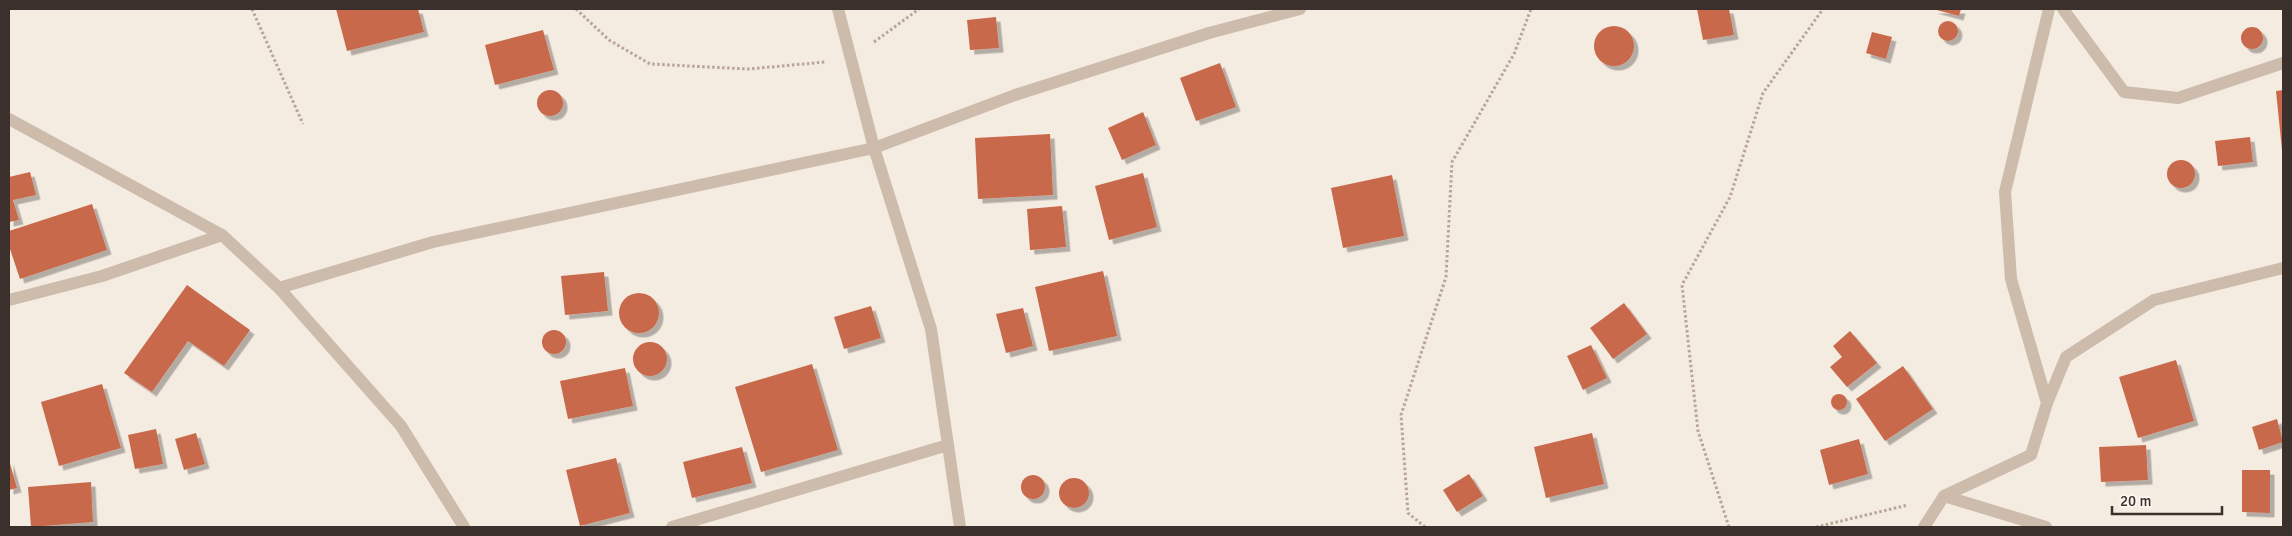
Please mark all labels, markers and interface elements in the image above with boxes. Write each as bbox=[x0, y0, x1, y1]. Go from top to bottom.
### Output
scale bar bbox=[2112, 484, 2222, 516]
text: 20 m bbox=[2120, 492, 2151, 510]

